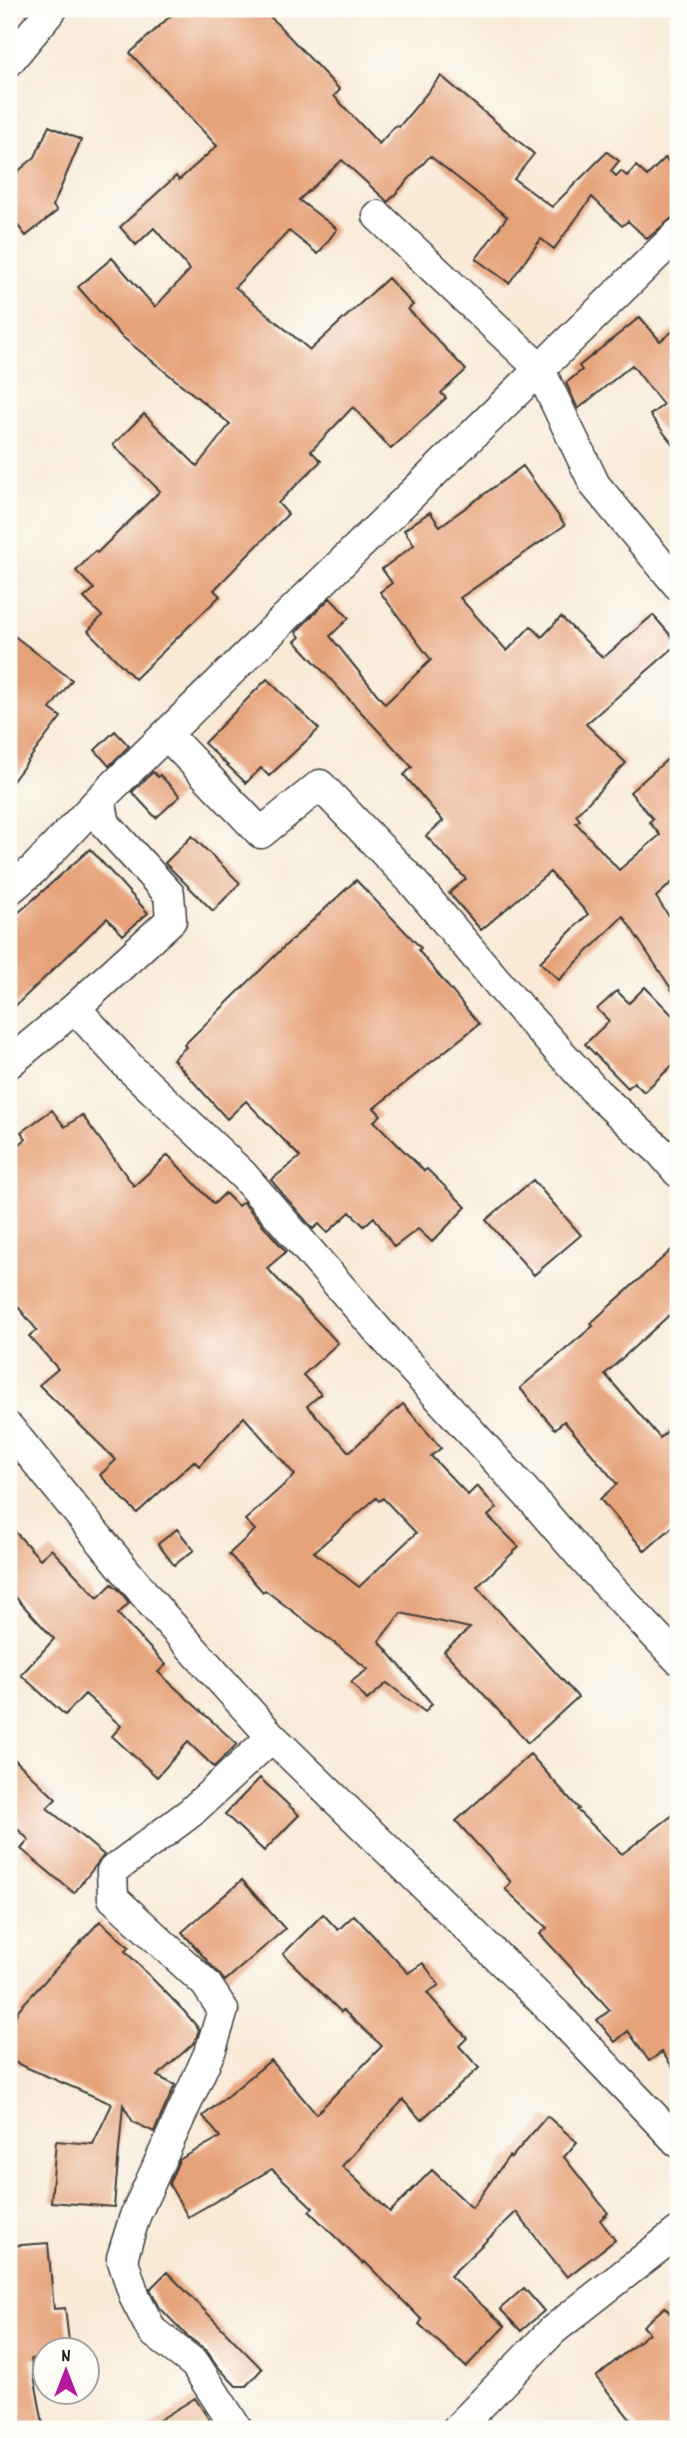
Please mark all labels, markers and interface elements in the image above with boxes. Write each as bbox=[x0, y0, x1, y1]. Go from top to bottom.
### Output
north arrow bbox=[32, 2336, 102, 2406]
text: N bbox=[61, 2344, 71, 2371]

